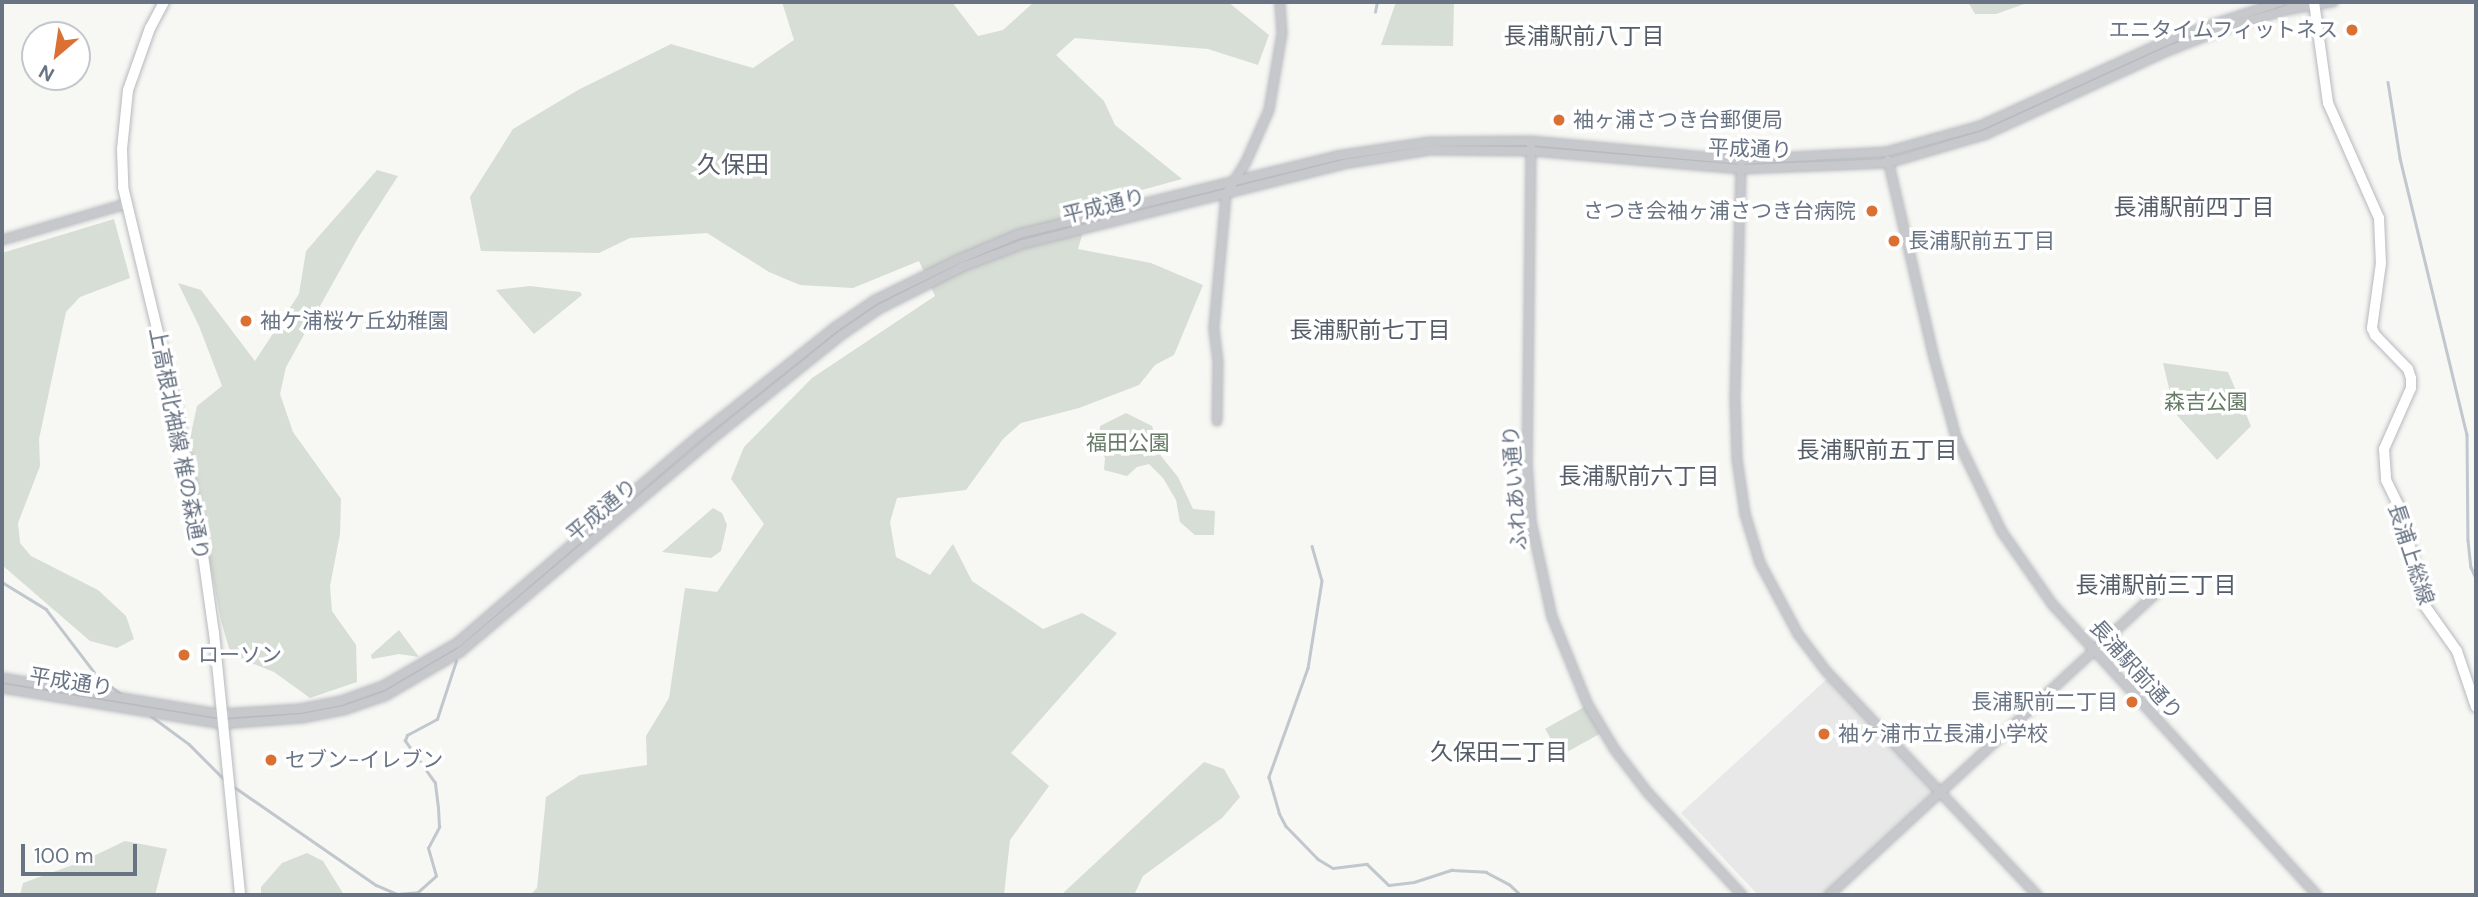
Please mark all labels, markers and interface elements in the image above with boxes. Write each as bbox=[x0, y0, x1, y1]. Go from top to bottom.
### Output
place label: エニタイムフィットネス bbox=[2107, 17, 2338, 43]
north arrow bbox=[21, 21, 91, 91]
district label: 長浦駅前八丁目 bbox=[1504, 22, 1664, 50]
marker: エニタイムフィットネス bbox=[2344, 22, 2360, 38]
text: N bbox=[34, 59, 59, 87]
place label: 袖ヶ浦さつき台郵便局 bbox=[1573, 107, 1783, 133]
marker: 袖ヶ浦さつき台郵便局 bbox=[1551, 112, 1567, 128]
street label: 平成通り bbox=[1708, 135, 1792, 163]
district label: 久保田 bbox=[697, 151, 769, 179]
street label: 平成通り bbox=[1060, 184, 1148, 228]
district label: 長浦駅前四丁目 bbox=[2114, 193, 2274, 221]
place label: さつき会袖ヶ浦さつき台病院 bbox=[1583, 198, 1856, 224]
marker: さつき会袖ヶ浦さつき台病院 bbox=[1862, 201, 1882, 221]
place label: 長浦駅前五丁目 bbox=[1908, 228, 2055, 254]
marker: 長浦駅前五丁目 bbox=[1886, 233, 1902, 249]
place label: 袖ケ浦桜ケ丘幼稚園 bbox=[260, 308, 449, 334]
marker: 袖ケ浦桜ケ丘幼稚園 bbox=[238, 313, 254, 329]
district label: 長浦駅前七丁目 bbox=[1290, 316, 1450, 344]
street label: 上高根北袖線 椎の森通り bbox=[144, 325, 214, 563]
park label: 森吉公園 bbox=[2164, 389, 2248, 415]
street label: ふれあい通り bbox=[1498, 424, 1532, 552]
park label: 福田公園 bbox=[1086, 430, 1170, 456]
district label: 長浦駅前五丁目 bbox=[1797, 436, 1957, 464]
district label: 長浦駅前六丁目 bbox=[1559, 462, 1719, 490]
street label: 平成通り bbox=[562, 473, 642, 547]
street label: 長浦上総線 bbox=[2383, 500, 2439, 608]
district label: 長浦駅前三丁目 bbox=[2076, 571, 2236, 599]
street label: 長浦駅前通り bbox=[2084, 615, 2188, 725]
place label: ローソン bbox=[198, 642, 282, 668]
marker: ローソン bbox=[176, 647, 192, 663]
street label: 平成通り bbox=[28, 663, 114, 701]
place label: 長浦駅前二丁目 bbox=[1971, 689, 2118, 715]
marker: 長浦駅前二丁目 bbox=[2124, 694, 2140, 710]
place label: 袖ヶ浦市立長浦小学校 bbox=[1838, 721, 2048, 747]
marker: 袖ヶ浦市立長浦小学校 bbox=[1816, 726, 1832, 742]
district label: 久保田二丁目 bbox=[1430, 738, 1568, 766]
place label: セブン-イレブン bbox=[285, 747, 443, 773]
marker: セブン-イレブン bbox=[263, 752, 279, 768]
scale bar bbox=[24, 830, 140, 874]
text: 100 m bbox=[34, 842, 94, 870]

